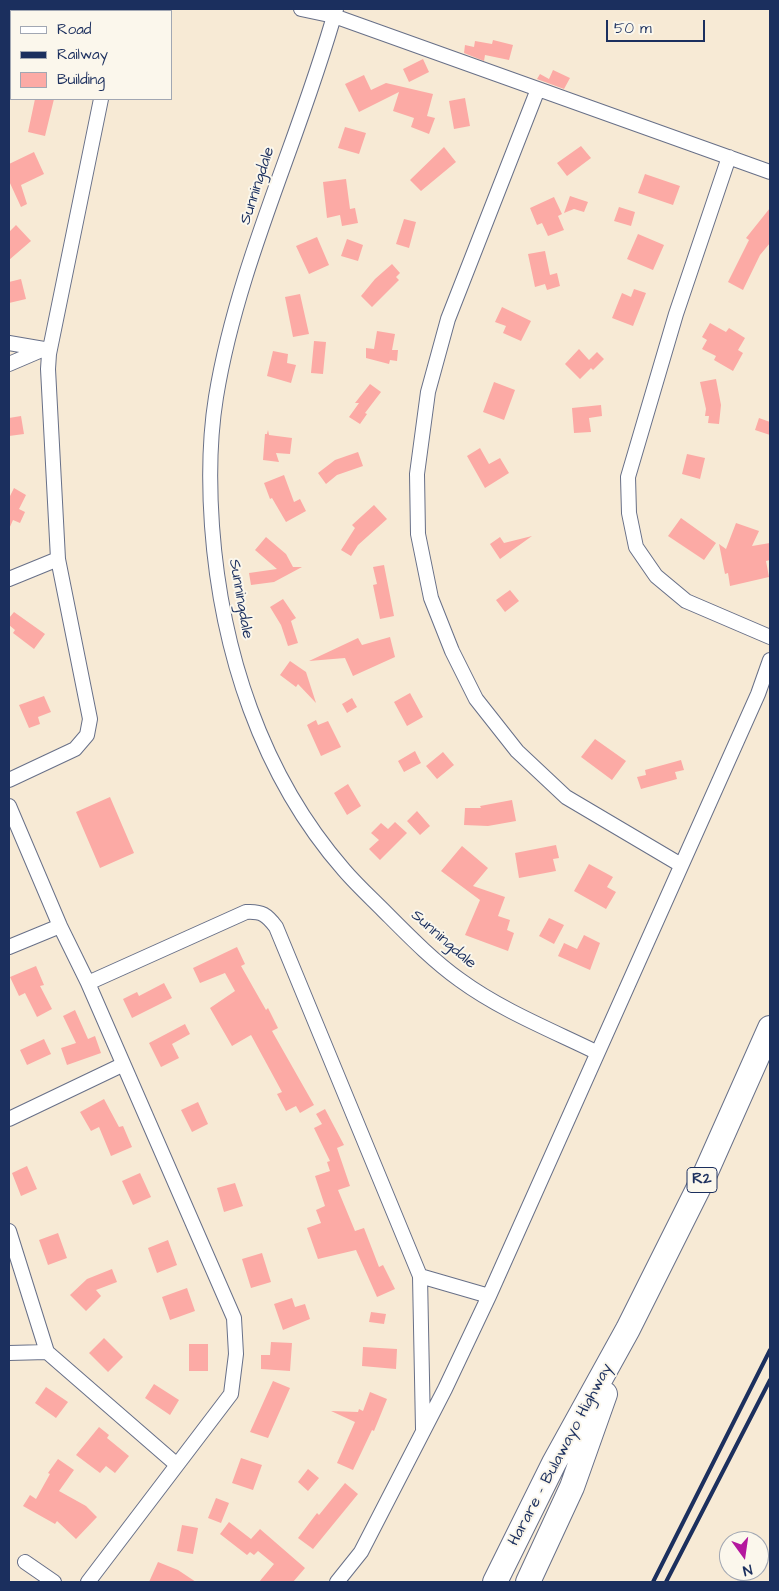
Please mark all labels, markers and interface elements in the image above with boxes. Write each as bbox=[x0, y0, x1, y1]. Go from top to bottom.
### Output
legend bbox=[10, 10, 172, 100]
scale bar bbox=[609, 10, 708, 42]
text: 50 m bbox=[614, 18, 652, 39]
text: Road bbox=[57, 19, 91, 40]
text: Railway bbox=[57, 44, 108, 65]
text: Building bbox=[57, 69, 105, 90]
street label: Sunningdale bbox=[236, 145, 280, 227]
street label: Sunningdale bbox=[224, 558, 256, 640]
street label: Sunningdale bbox=[406, 906, 480, 974]
road number: R2 bbox=[687, 1168, 717, 1192]
street label: Harare - Bulawayo Highway bbox=[505, 1361, 617, 1549]
north arrow bbox=[719, 1531, 769, 1581]
text: N bbox=[741, 1559, 754, 1580]

